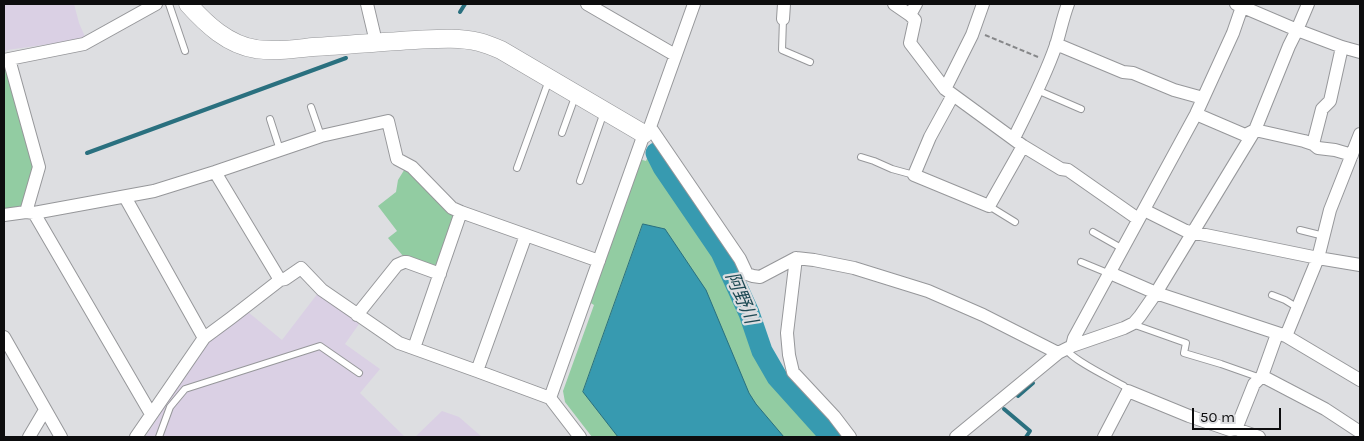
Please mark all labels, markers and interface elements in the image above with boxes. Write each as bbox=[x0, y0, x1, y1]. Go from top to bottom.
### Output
water label: 阿野川 bbox=[721, 269, 761, 327]
scale bar bbox=[1194, 398, 1283, 430]
text: 50 m bbox=[1200, 408, 1235, 426]

